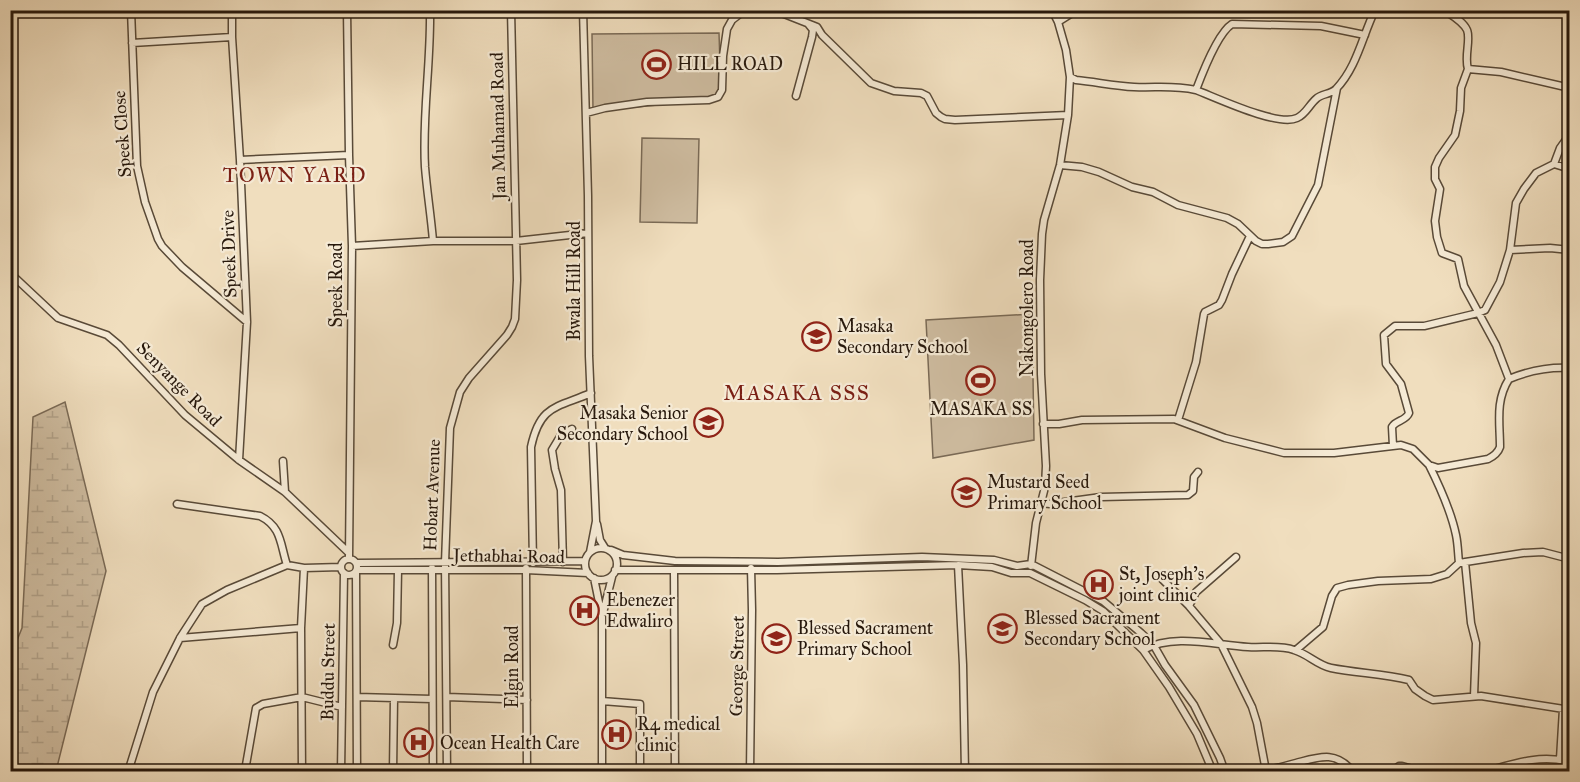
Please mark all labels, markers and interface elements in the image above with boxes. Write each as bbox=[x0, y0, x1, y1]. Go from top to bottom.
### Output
sports icon: HILL ROAD bbox=[640, 48, 672, 80]
street label: Jan Muhamad Road bbox=[486, 52, 511, 202]
place label: HILL ROAD bbox=[677, 53, 783, 75]
street label: Speek Close bbox=[108, 90, 136, 178]
district label: TOWN YARD bbox=[223, 162, 367, 188]
street label: Speek Drive bbox=[216, 210, 242, 298]
street label: Bwala Hill Road bbox=[563, 221, 585, 341]
street label: Nakongolero Road bbox=[1016, 239, 1039, 377]
street label: Speek Road bbox=[325, 243, 347, 327]
place label: Masaka Secondary School bbox=[837, 315, 968, 358]
school or university icon: Masaka Secondary School bbox=[800, 320, 832, 352]
street label: Senyange Road bbox=[131, 337, 226, 432]
sports icon: MASAKA SS bbox=[965, 364, 997, 396]
district label: MASAKA SSS bbox=[724, 380, 870, 406]
place label: MASAKA SS bbox=[930, 398, 1032, 420]
place label: Masaka Senior Secondary School bbox=[557, 402, 688, 445]
school or university icon: Masaka Senior Secondary School bbox=[693, 407, 725, 439]
street label: Hobart Avenue bbox=[419, 439, 445, 551]
place label: Mustard Seed Primary School bbox=[987, 471, 1102, 514]
school or university icon: Mustard Seed Primary School bbox=[950, 476, 982, 508]
street label: Jethabhai Road bbox=[451, 544, 565, 569]
place label: St, Joseph's joint clinic bbox=[1116, 563, 1204, 606]
hospital icon: St, Joseph's joint clinic bbox=[1082, 568, 1114, 600]
place label: Ebenezer Edwaliro bbox=[606, 589, 675, 632]
hospital icon: Ebenezer Edwaliro bbox=[569, 594, 601, 626]
place label: Blessed Sacrament Secondary School bbox=[1024, 607, 1161, 650]
school or university icon: Blessed Sacrament Secondary School bbox=[987, 612, 1019, 644]
street label: George Street bbox=[725, 615, 750, 717]
place label: Blessed Sacrament Primary School bbox=[797, 617, 934, 660]
street label: Buddu Street bbox=[316, 622, 340, 721]
school or university icon: Blessed Sacrament Primary School bbox=[760, 622, 792, 654]
street label: Elgin Road bbox=[501, 625, 524, 709]
place label: R4 medical clinic bbox=[637, 713, 720, 756]
hospital icon: R4 medical clinic bbox=[600, 718, 632, 750]
hospital icon: Ocean Health Care bbox=[403, 727, 435, 759]
place label: Ocean Health Care bbox=[440, 732, 580, 754]

